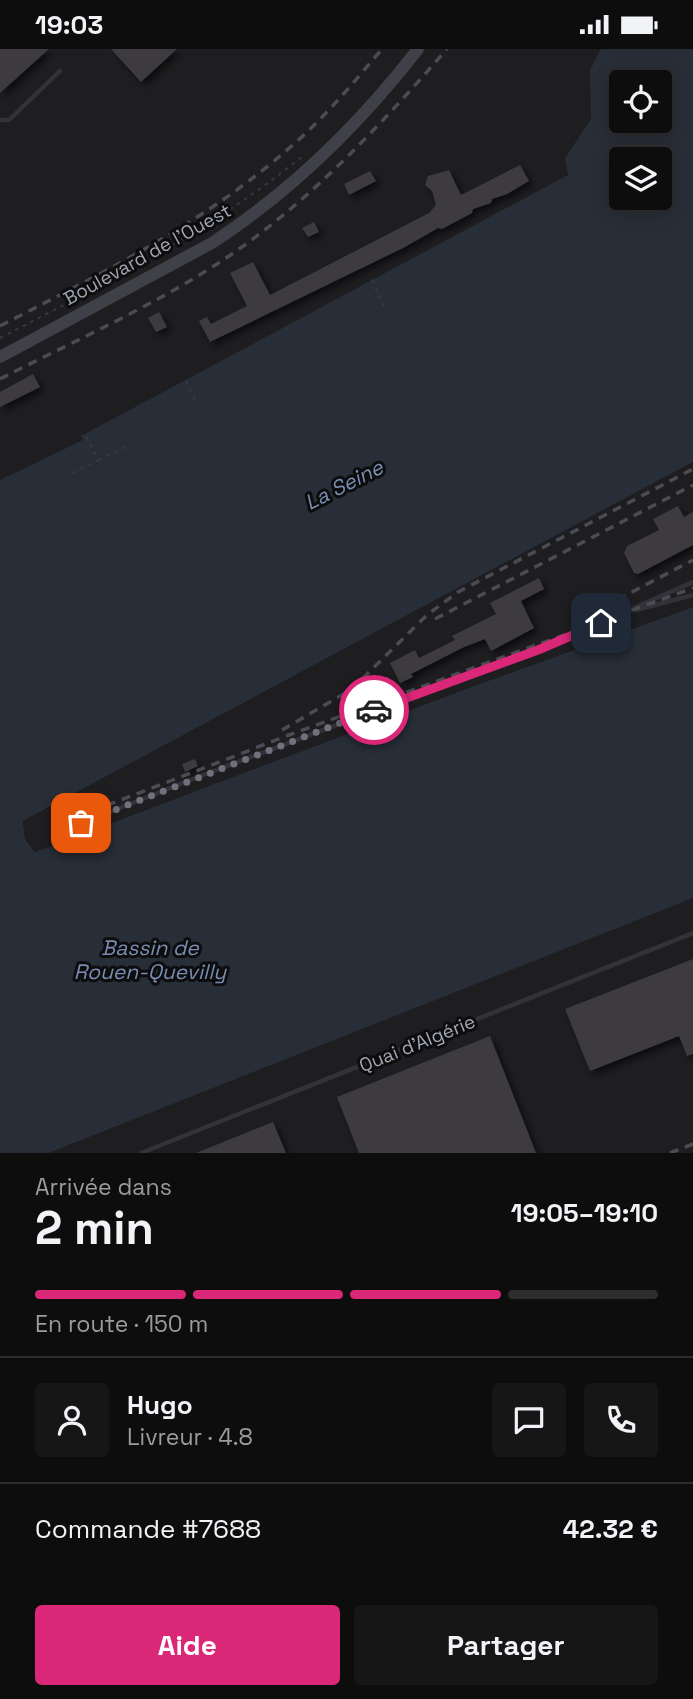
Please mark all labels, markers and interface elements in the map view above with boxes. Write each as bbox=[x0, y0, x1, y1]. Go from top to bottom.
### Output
text: 19:03 bbox=[35, 8, 103, 42]
map controls bbox=[609, 70, 672, 210]
button: locate bbox=[609, 70, 672, 133]
button: layers bbox=[609, 147, 672, 210]
street label: Boulevard de l'Ouest bbox=[59, 198, 236, 311]
water label: La Seine bbox=[300, 453, 389, 516]
pin bbox=[571, 593, 631, 653]
icon: home bbox=[582, 604, 620, 642]
courier bbox=[339, 675, 409, 745]
icon: car bbox=[355, 691, 393, 729]
pin bbox=[51, 793, 111, 853]
icon: bag bbox=[62, 804, 100, 842]
water label: Bassin de Rouen-Quevilly bbox=[74, 934, 227, 985]
street label: Quai d'Algérie bbox=[355, 1009, 479, 1078]
text: Arrivée dans bbox=[35, 1172, 172, 1202]
text: 19:05–19:10 bbox=[511, 1196, 658, 1230]
text: 2 min bbox=[35, 1199, 154, 1257]
text: En route · 150 m bbox=[35, 1309, 208, 1339]
button: person bbox=[35, 1383, 109, 1457]
button: chat bbox=[492, 1383, 566, 1457]
button: phone bbox=[584, 1383, 658, 1457]
text: Hugo bbox=[127, 1388, 193, 1422]
text: Livreur · 4.8 bbox=[127, 1422, 253, 1452]
text: Commande #7688 bbox=[35, 1512, 261, 1546]
text: 42.32 € bbox=[563, 1512, 658, 1546]
button: Aide bbox=[35, 1605, 340, 1685]
button: Partager bbox=[354, 1605, 658, 1685]

